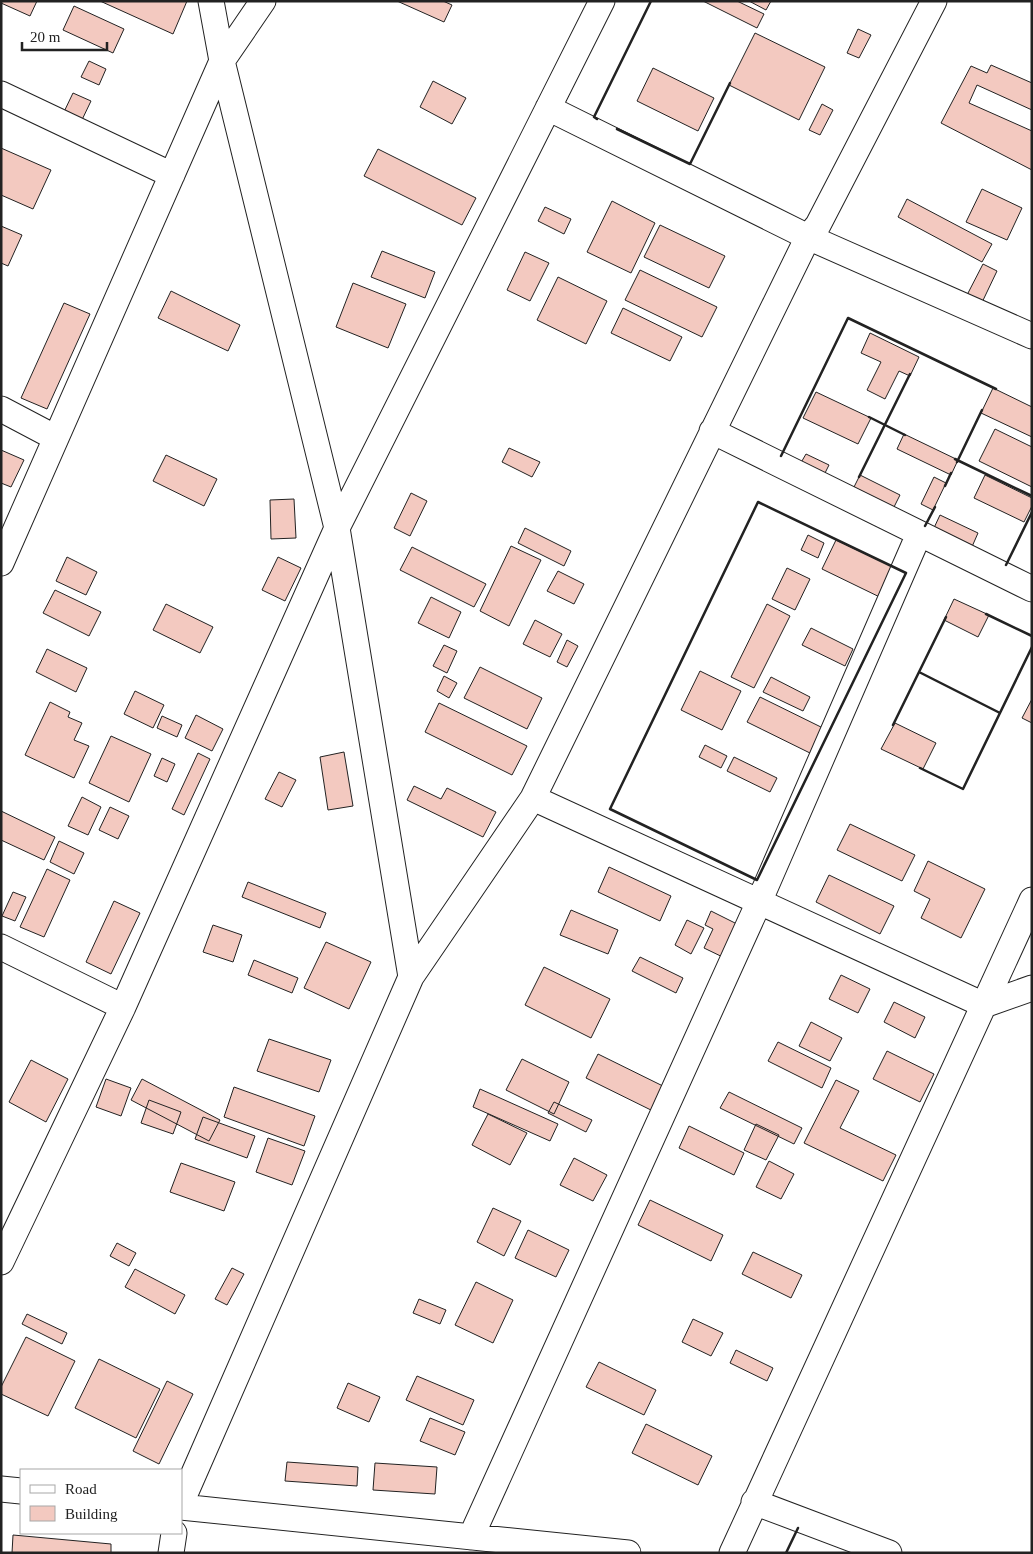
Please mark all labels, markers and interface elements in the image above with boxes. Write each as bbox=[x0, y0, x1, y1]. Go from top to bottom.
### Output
scale bar bbox=[22, 20, 108, 52]
text: 20 m bbox=[30, 29, 61, 45]
legend bbox=[20, 1469, 182, 1534]
text: Road bbox=[65, 1481, 97, 1497]
text: Building bbox=[65, 1506, 118, 1522]

